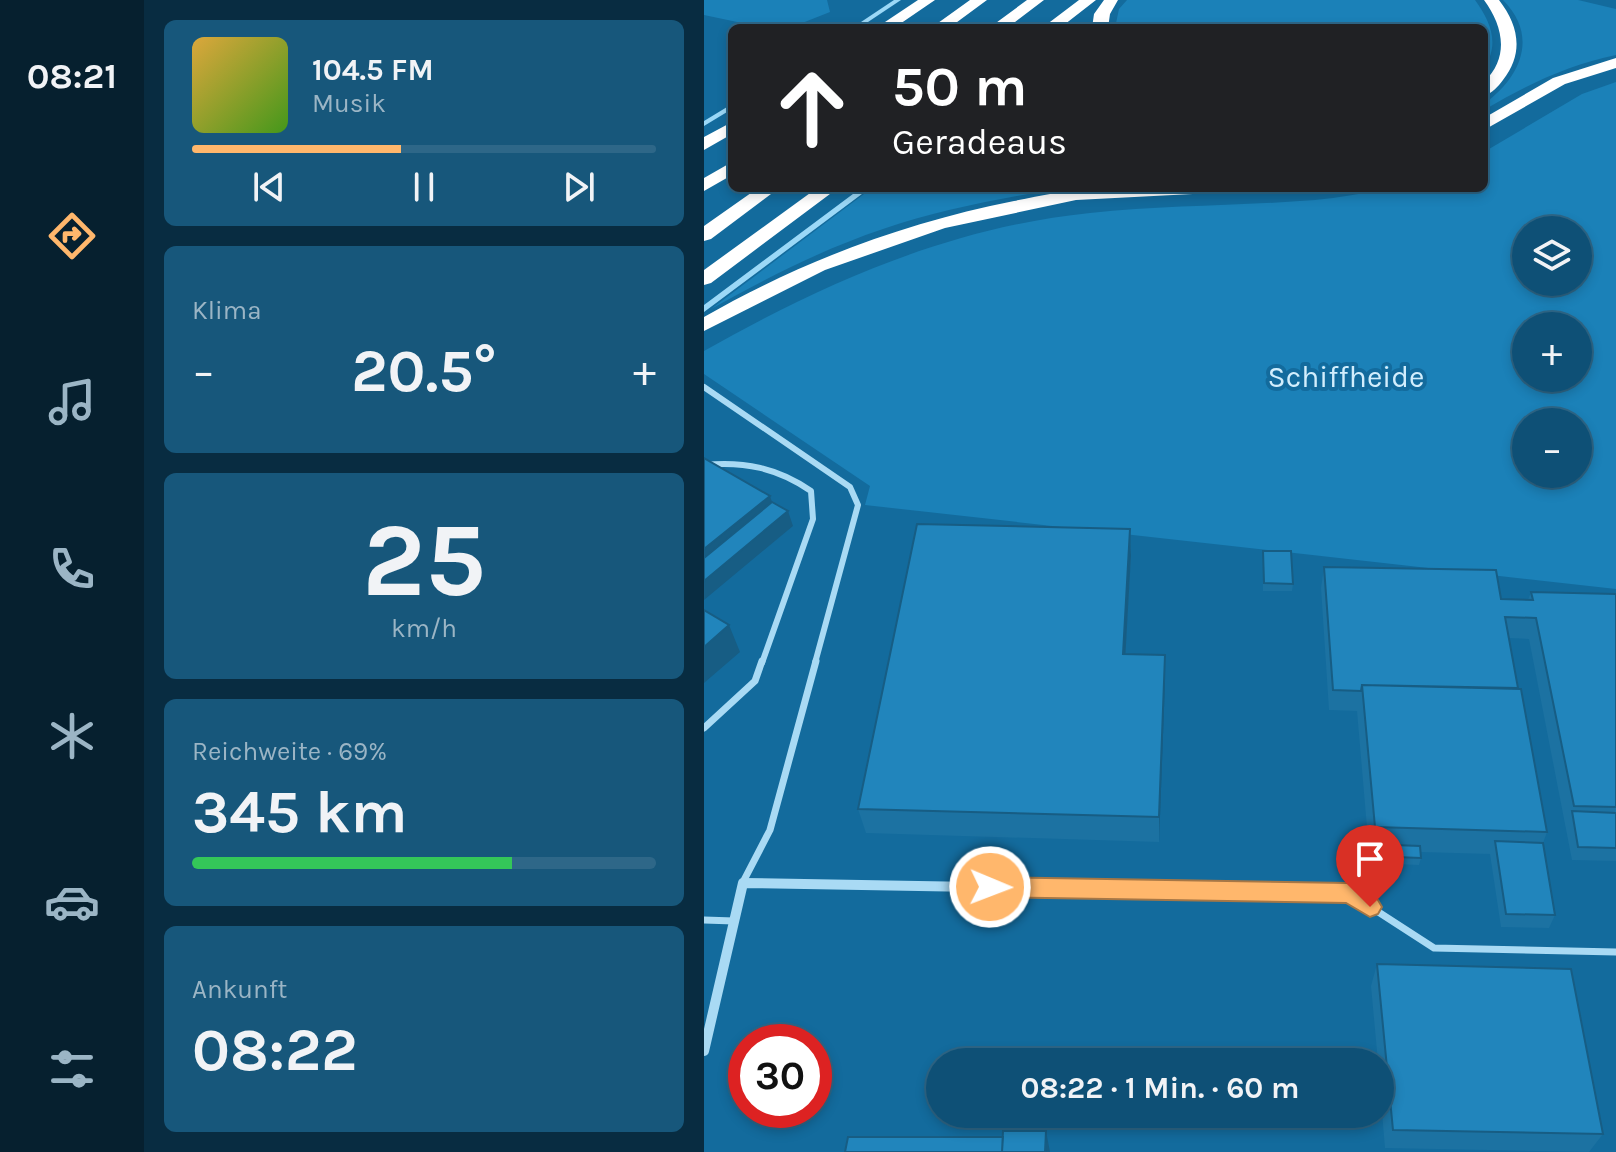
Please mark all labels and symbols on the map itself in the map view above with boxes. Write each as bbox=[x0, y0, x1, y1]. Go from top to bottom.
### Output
park label: Schiffheide bbox=[1268, 359, 1424, 395]
pin bbox=[1336, 825, 1404, 907]
position arrow bbox=[948, 845, 1032, 929]
speed limit sign: 30 bbox=[728, 1024, 832, 1128]

